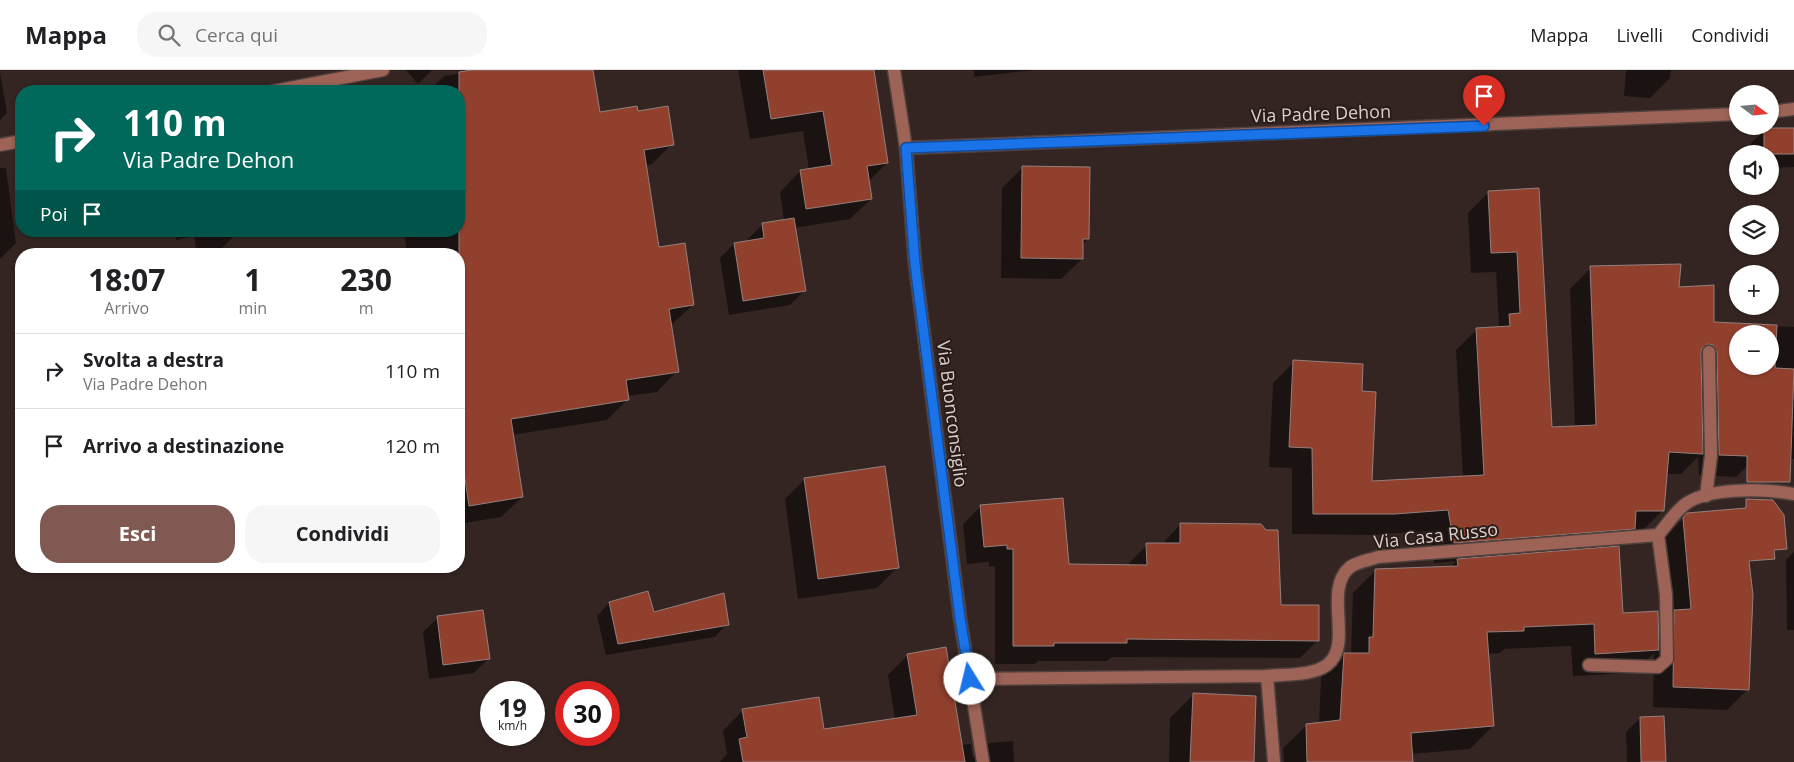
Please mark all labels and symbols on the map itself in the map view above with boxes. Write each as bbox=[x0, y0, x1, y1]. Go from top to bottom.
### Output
pin bbox=[1463, 75, 1505, 126]
north arrow bbox=[1729, 85, 1779, 135]
street label: Via Padre Dehon bbox=[1251, 99, 1391, 127]
street label: Via Buonconsiglio bbox=[932, 339, 974, 489]
street label: Via Casa Russo bbox=[1373, 517, 1499, 553]
position arrow bbox=[943, 652, 995, 704]
speed limit sign: 30 bbox=[555, 681, 620, 746]

